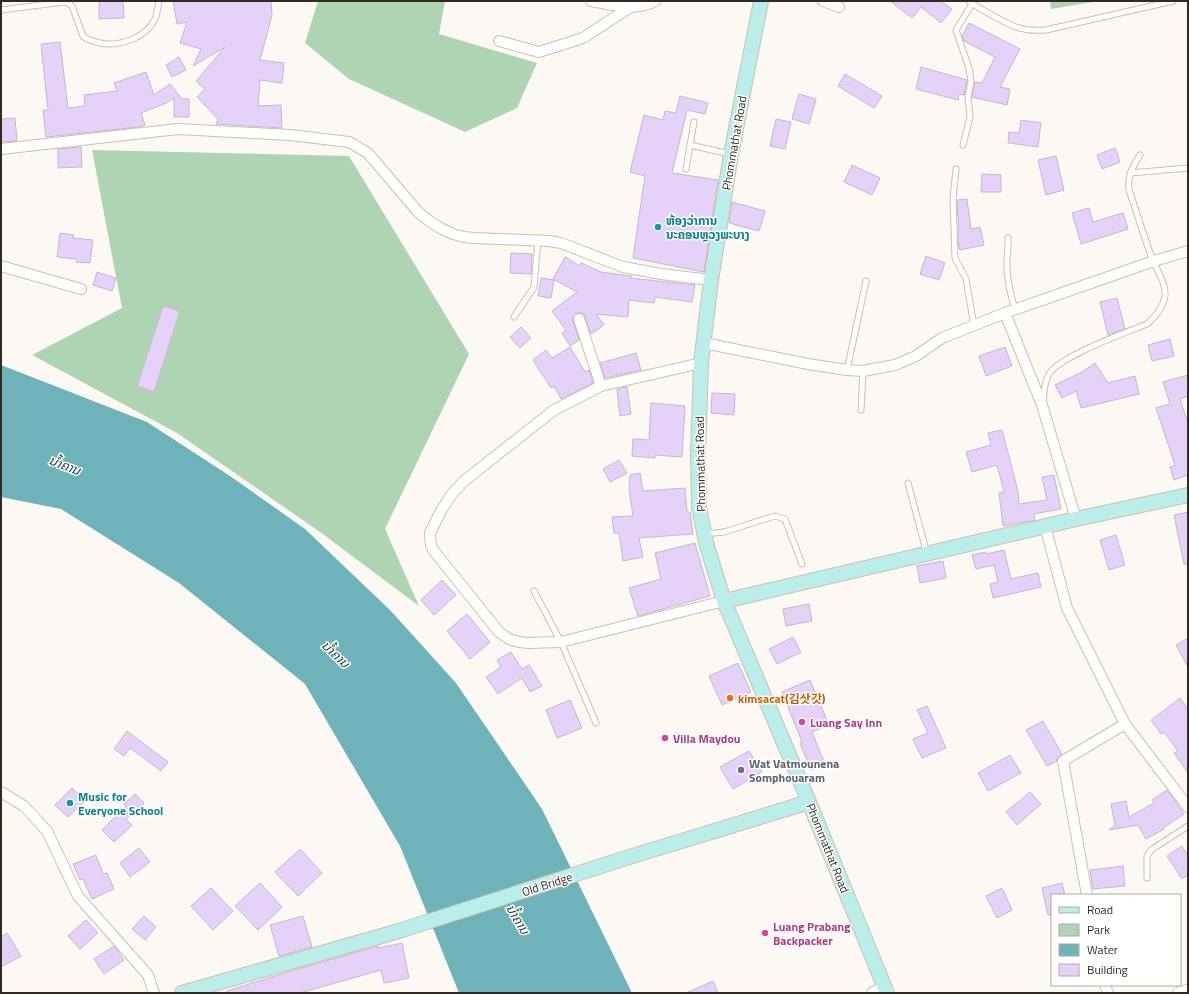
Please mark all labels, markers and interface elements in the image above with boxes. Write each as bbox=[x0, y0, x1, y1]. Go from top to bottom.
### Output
street label: Phommathat Road bbox=[716, 94, 752, 192]
place label: ຫ້ອງວ່າການ ນະຄອນຫຼວງພະບາງ bbox=[666, 211, 750, 244]
marker: ຫ້ອງວ່າການ ນະຄອນຫຼວງພະບາງ bbox=[653, 222, 663, 232]
street label: Phommathat Road bbox=[690, 416, 710, 512]
water label: ນ້ຳຄານ bbox=[46, 450, 85, 480]
water label: ນ້ຳຄານ bbox=[317, 636, 355, 673]
place label: kimsacat(김삿갓) bbox=[738, 689, 826, 708]
marker: kimsacat(김삿갓) bbox=[725, 693, 735, 703]
place label: Luang Say Inn bbox=[810, 713, 882, 732]
marker: Luang Say Inn bbox=[797, 717, 807, 727]
place label: Villa Maydou bbox=[673, 729, 740, 748]
marker: Villa Maydou bbox=[660, 733, 670, 743]
place label: Wat Vatmounena Somphouaram bbox=[749, 754, 839, 787]
marker: Wat Vatmounena Somphouaram bbox=[736, 765, 746, 775]
place label: Music for Everyone School bbox=[78, 787, 163, 820]
marker: Music for Everyone School bbox=[65, 798, 75, 808]
street label: Phommathat Road bbox=[801, 800, 855, 896]
street label: Old Bridge bbox=[519, 867, 575, 901]
legend bbox=[1051, 894, 1181, 986]
water label: ນ້ຳຄານ bbox=[501, 900, 535, 939]
text: Road bbox=[1087, 900, 1113, 919]
place label: Luang Prabang Backpacker bbox=[773, 917, 851, 950]
text: Park bbox=[1087, 920, 1110, 939]
marker: Luang Prabang Backpacker bbox=[760, 928, 770, 938]
text: Water bbox=[1087, 940, 1118, 959]
text: Building bbox=[1087, 960, 1128, 979]

